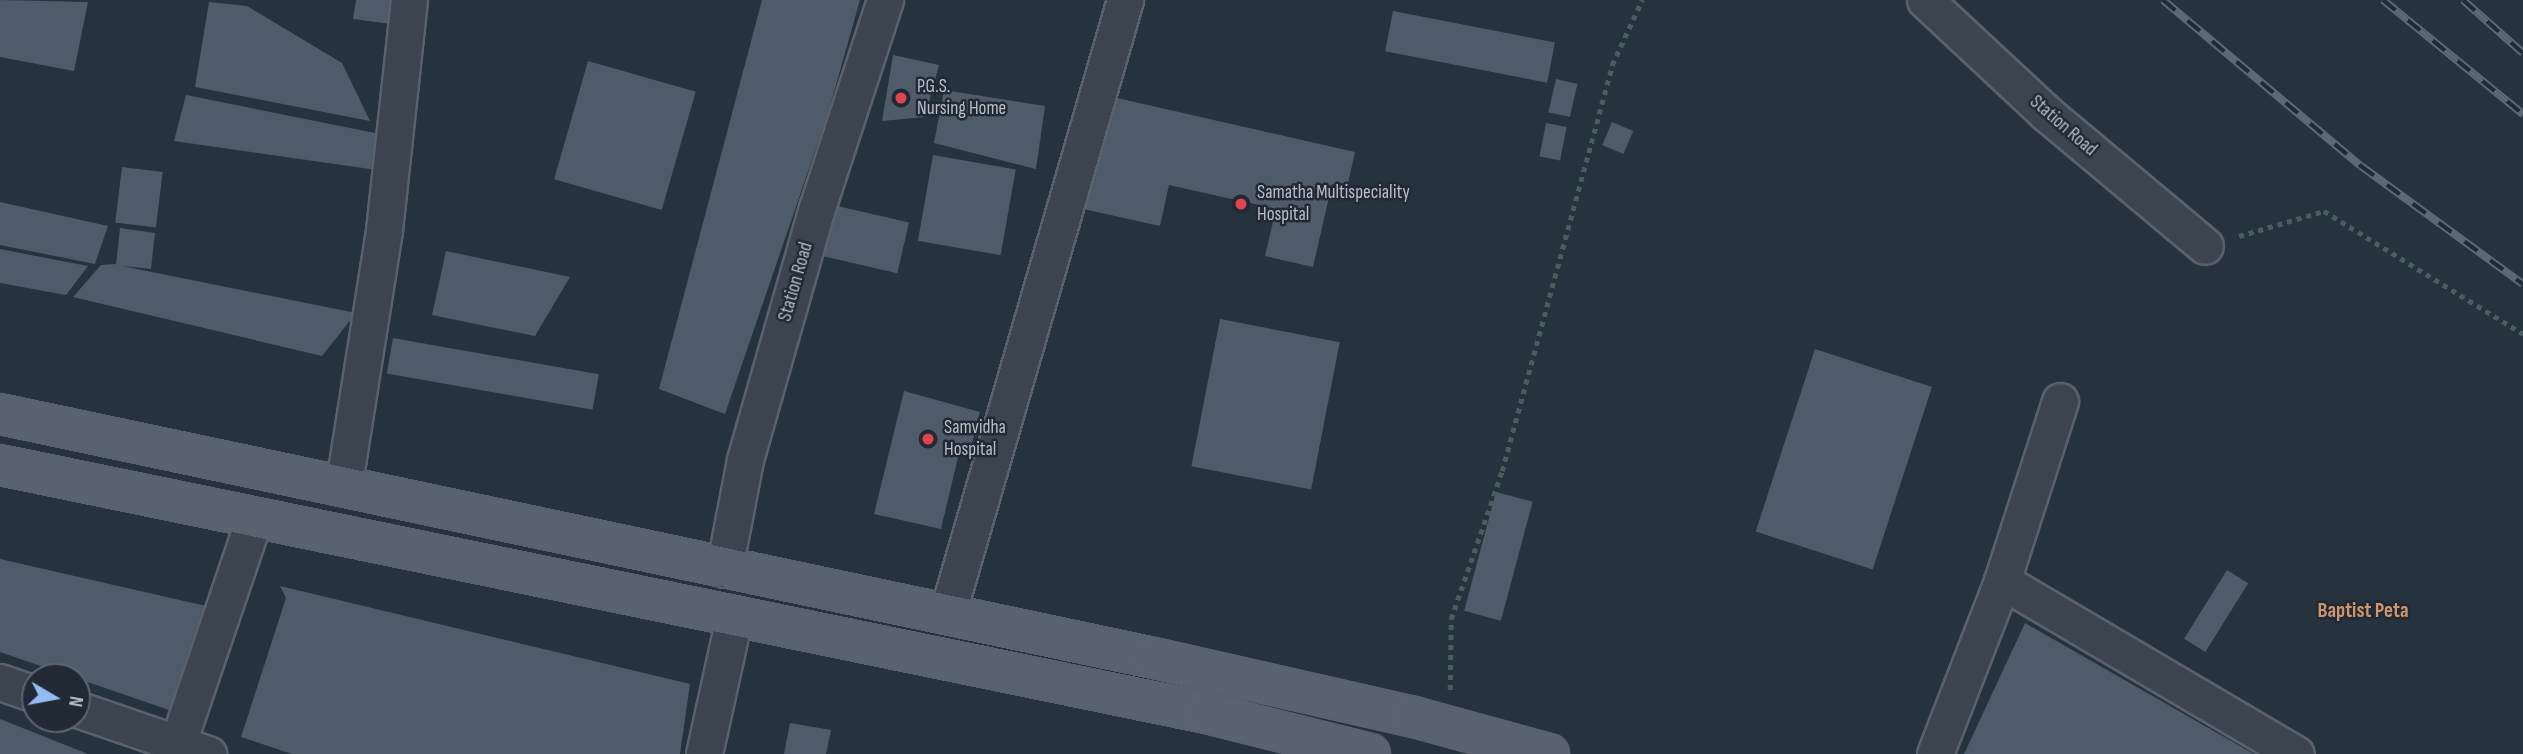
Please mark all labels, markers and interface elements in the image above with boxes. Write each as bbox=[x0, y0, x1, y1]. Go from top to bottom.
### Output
place label: P.G.S. Nursing Home bbox=[917, 76, 1006, 120]
marker: P.G.S. Nursing Home bbox=[891, 88, 911, 108]
street label: Station Road bbox=[2025, 91, 2101, 161]
place label: Samatha Multispeciality Hospital bbox=[1257, 182, 1410, 226]
marker: Samatha Multispeciality Hospital bbox=[1231, 194, 1251, 214]
street label: Station Road bbox=[774, 240, 818, 324]
place label: Samvidha Hospital bbox=[944, 417, 1006, 461]
marker: Samvidha Hospital bbox=[918, 429, 938, 449]
district label: Baptist Peta bbox=[2317, 598, 2409, 624]
north arrow bbox=[21, 663, 91, 733]
text: N bbox=[63, 694, 87, 708]

